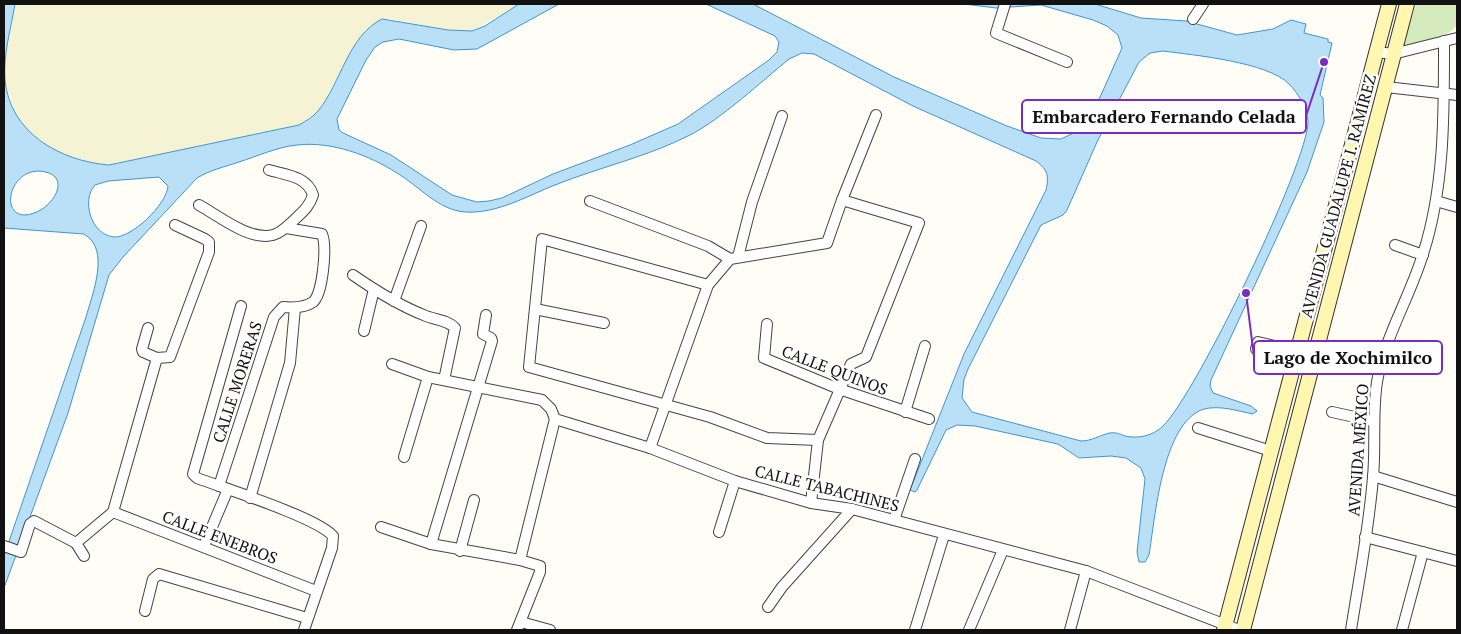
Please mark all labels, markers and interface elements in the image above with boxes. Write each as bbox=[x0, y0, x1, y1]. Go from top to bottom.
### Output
street label: AVENIDA GUADALUPE I. RAMÍREZ bbox=[1295, 71, 1381, 320]
callout: Embarcadero Fernando Celada bbox=[1022, 100, 1306, 133]
text: Embarcadero Fernando Celada bbox=[1032, 104, 1296, 128]
street label: CALLE MORERAS bbox=[207, 318, 267, 446]
street label: CALLE QUINOS bbox=[779, 340, 891, 400]
callout: Lago de Xochimilco bbox=[1254, 341, 1442, 374]
text: Lago de Xochimilco bbox=[1264, 345, 1433, 369]
street label: AVENIDA MÉXICO bbox=[1342, 383, 1374, 517]
street label: CALLE TABACHINES bbox=[752, 459, 902, 517]
street label: CALLE ENEBROS bbox=[159, 505, 281, 569]

